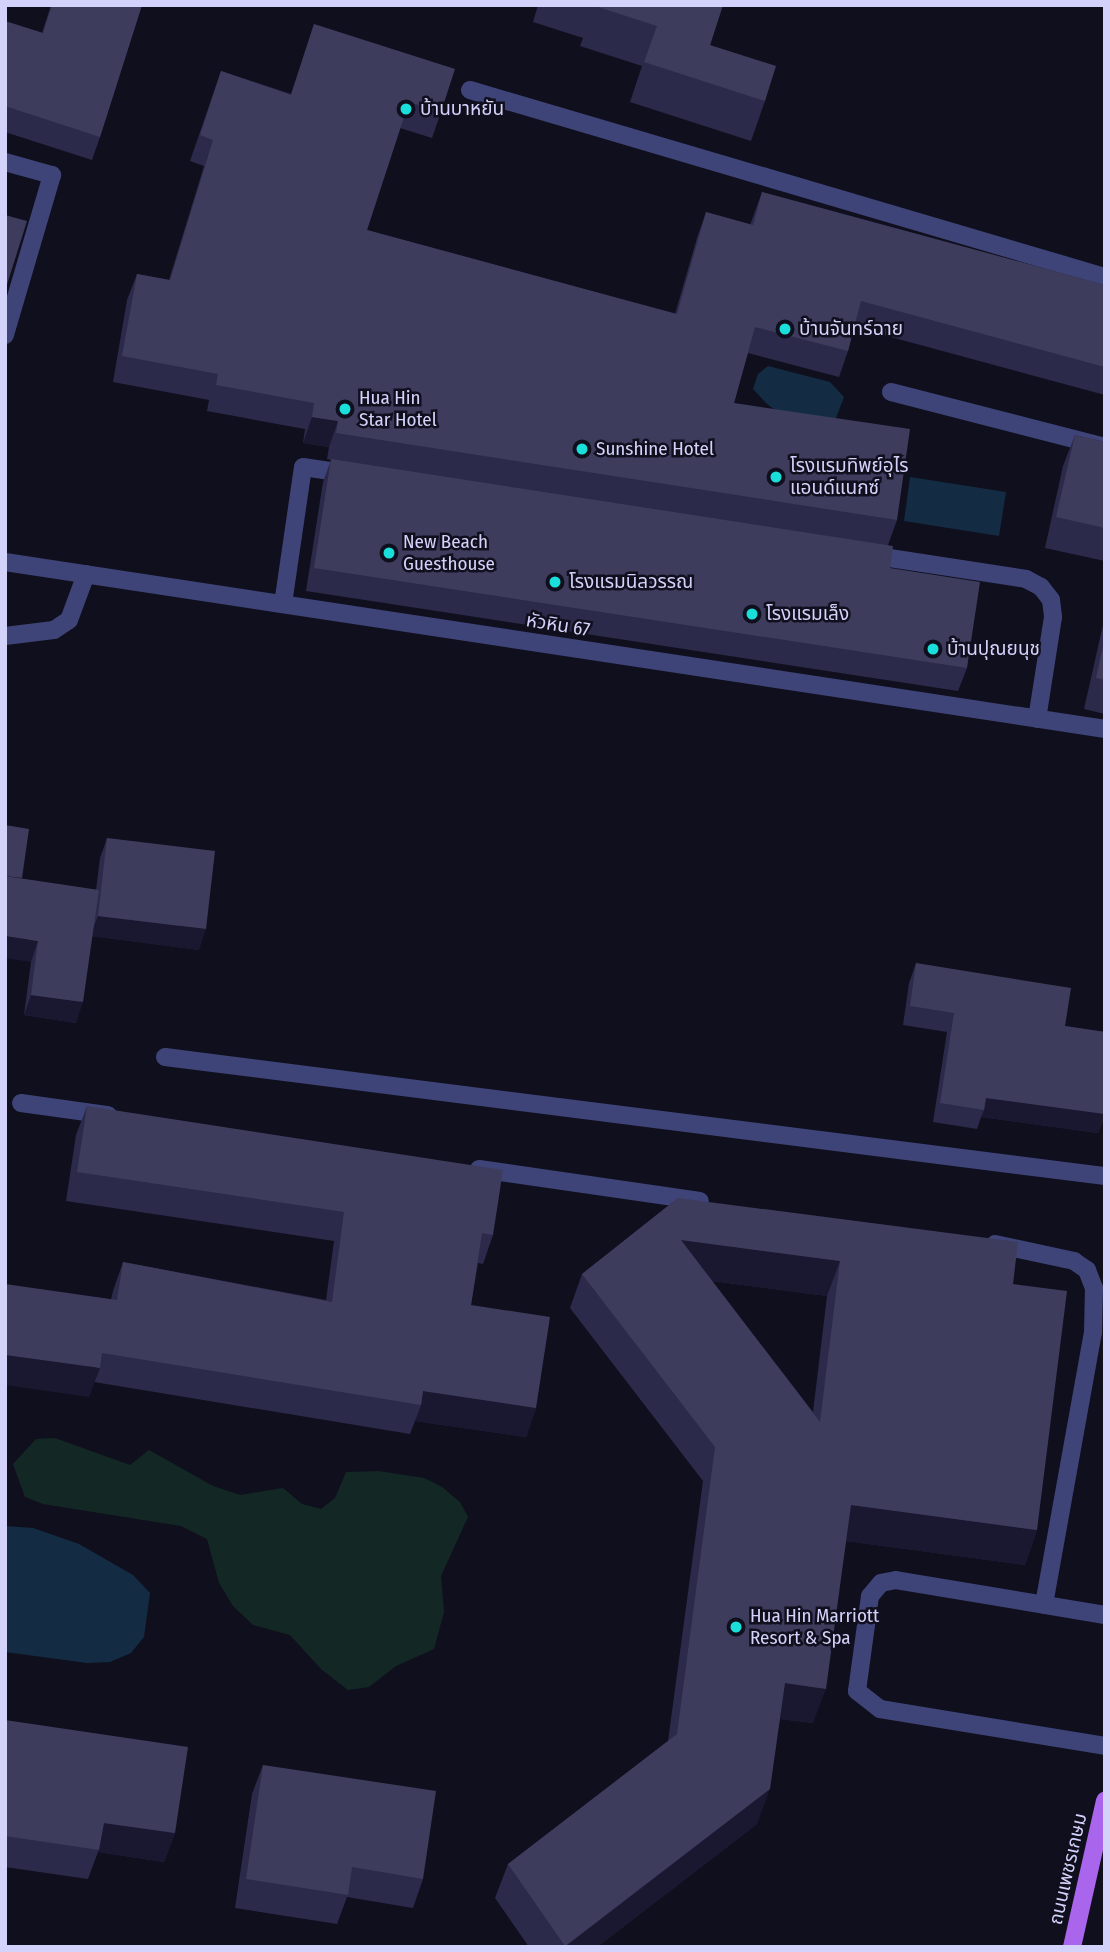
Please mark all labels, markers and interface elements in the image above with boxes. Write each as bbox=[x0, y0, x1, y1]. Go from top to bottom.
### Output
place label: บ้านบาหยัน bbox=[420, 98, 504, 120]
marker: บ้านบาหยัน bbox=[398, 101, 414, 117]
place label: บ้านจันทร์ฉาย bbox=[799, 318, 903, 340]
marker: บ้านจันทร์ฉาย bbox=[777, 321, 793, 337]
place label: Hua Hin Star Hotel bbox=[359, 387, 437, 431]
marker: Hua Hin Star Hotel bbox=[337, 401, 353, 417]
place label: Sunshine Hotel bbox=[596, 438, 714, 460]
marker: Sunshine Hotel bbox=[574, 441, 590, 457]
place label: โรงแรมทิพย์อุไร แอนด์แนกซ์ bbox=[790, 455, 909, 499]
marker: โรงแรมทิพย์อุไร แอนด์แนกซ์ bbox=[768, 469, 784, 485]
place label: New Beach Guesthouse bbox=[403, 531, 495, 575]
marker: New Beach Guesthouse bbox=[381, 545, 397, 561]
place label: โรงแรมนิลวรรณ bbox=[569, 571, 693, 593]
marker: โรงแรมนิลวรรณ bbox=[547, 574, 563, 590]
place label: โรงแรมเล็ง bbox=[766, 603, 849, 625]
marker: โรงแรมเล็ง bbox=[744, 606, 760, 622]
street label: หัวหิน 67 bbox=[524, 609, 592, 641]
place label: บ้านปุณยนุช bbox=[947, 638, 1040, 660]
marker: บ้านปุณยนุช bbox=[925, 641, 941, 657]
place label: Hua Hin Marriott Resort & Spa bbox=[750, 1605, 879, 1649]
marker: Hua Hin Marriott Resort & Spa bbox=[728, 1619, 744, 1635]
street label: ถนนเพชรเกษม bbox=[1044, 1811, 1092, 1927]

